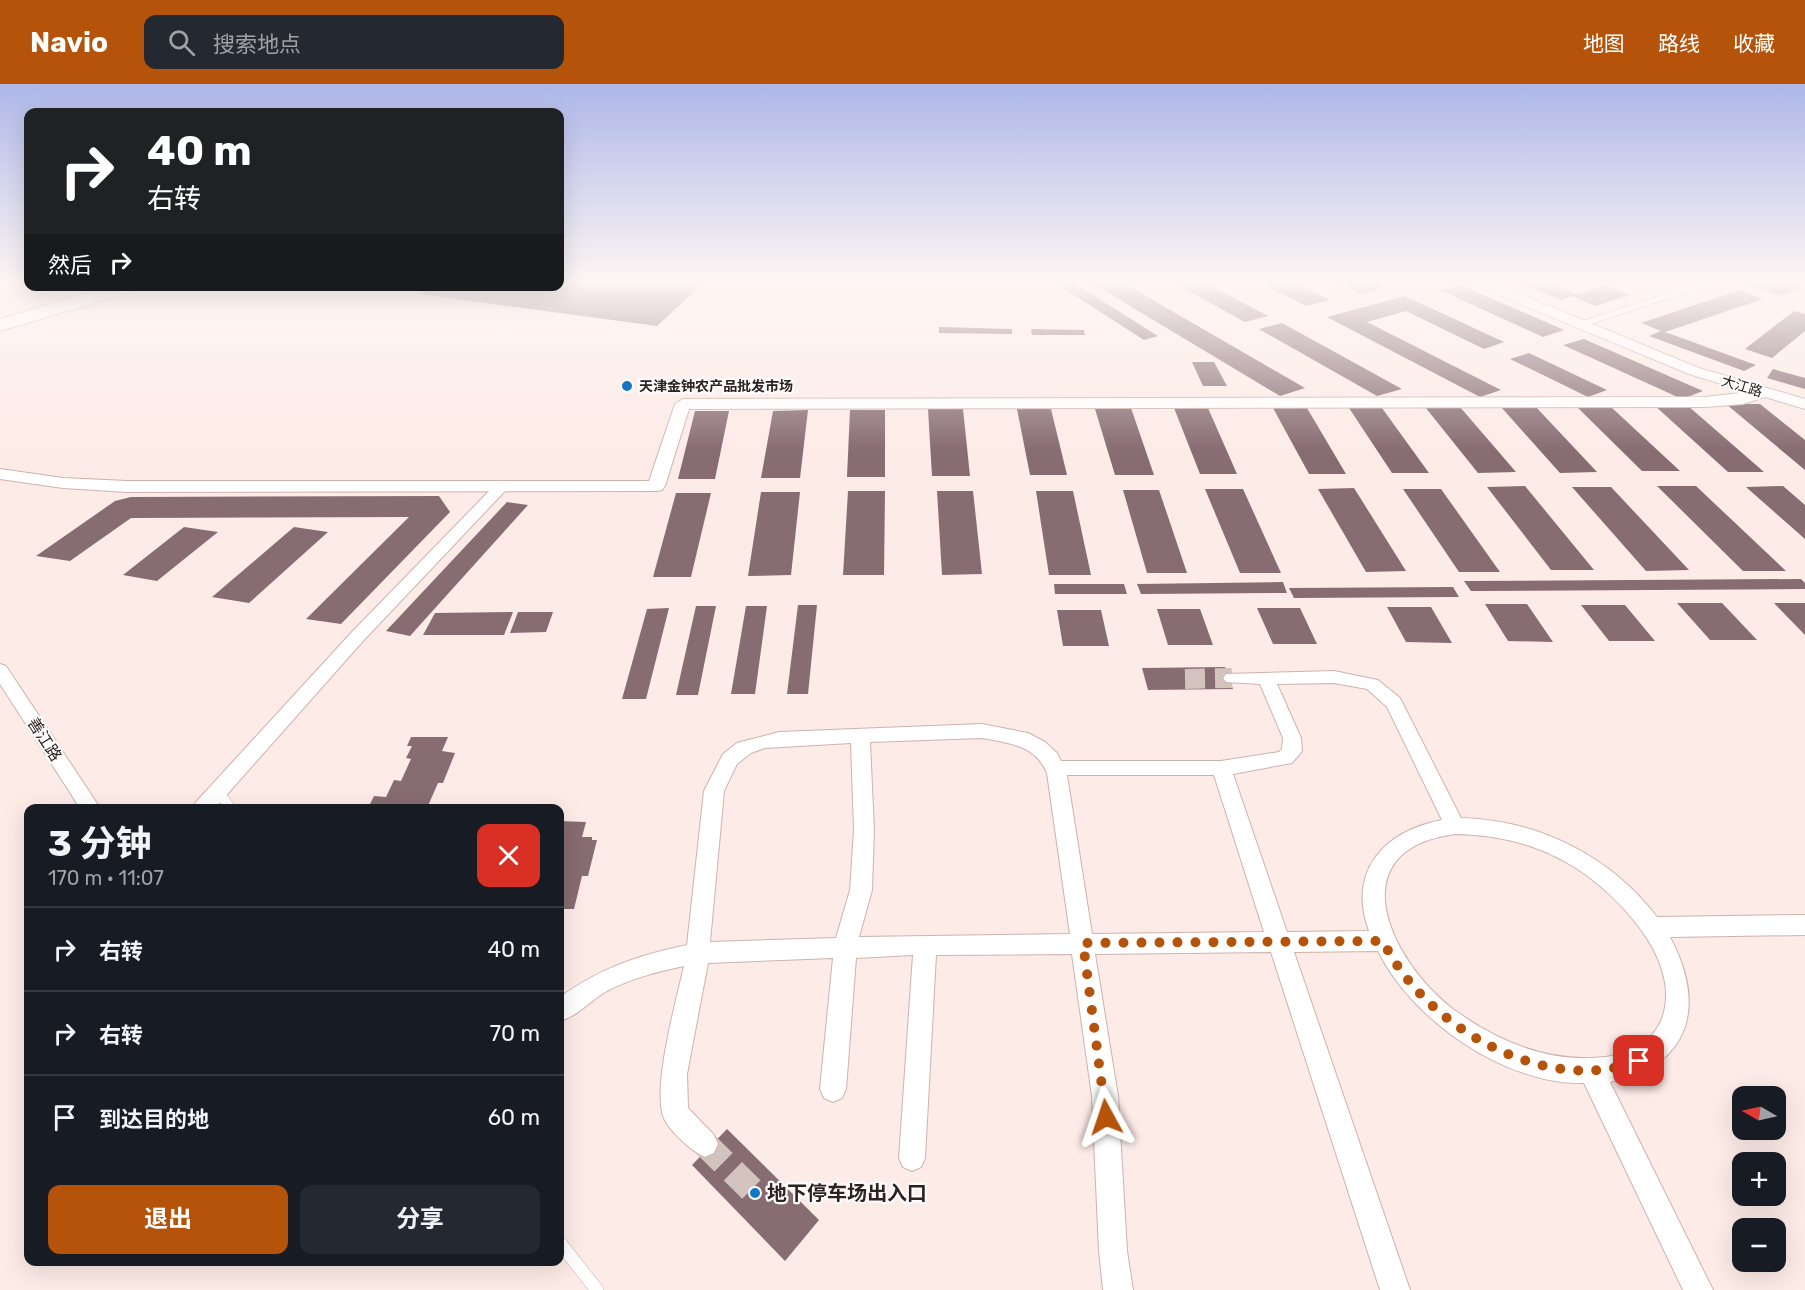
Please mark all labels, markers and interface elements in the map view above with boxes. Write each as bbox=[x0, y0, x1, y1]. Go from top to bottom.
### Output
search box bbox=[144, 15, 564, 69]
text: Navio bbox=[30, 26, 108, 59]
icon: search bbox=[165, 26, 198, 59]
text: 搜索地点 bbox=[213, 31, 301, 58]
text: 地图 bbox=[1583, 31, 1625, 56]
text: 路线 bbox=[1658, 31, 1700, 56]
text: 收藏 bbox=[1733, 31, 1775, 56]
text: 40 m bbox=[147, 126, 252, 176]
icon: right bbox=[48, 132, 126, 210]
text: 右转 bbox=[147, 183, 201, 215]
icon: right bbox=[104, 246, 137, 279]
text: 然后 bbox=[48, 252, 92, 279]
street label: 大江路 bbox=[1719, 372, 1764, 401]
place label: 天津金钟农产品批发市场 bbox=[639, 378, 793, 395]
marker: 天津金钟农产品批发市场 bbox=[620, 379, 634, 393]
street label: 善江路 bbox=[24, 714, 66, 765]
text: 3 分钟 bbox=[48, 822, 151, 865]
button: close bbox=[477, 824, 540, 887]
text: 170 m · 11:07 bbox=[48, 866, 164, 890]
icon: right bbox=[48, 933, 81, 966]
text: 40 m bbox=[487, 936, 540, 963]
text: 右转 bbox=[99, 938, 143, 965]
icon: right bbox=[48, 1017, 81, 1050]
text: 70 m bbox=[490, 1020, 540, 1047]
text: 右转 bbox=[99, 1022, 143, 1049]
pin bbox=[1613, 1035, 1664, 1086]
icon: arrive bbox=[1622, 1044, 1655, 1077]
position arrow bbox=[1074, 1085, 1138, 1149]
north arrow bbox=[1732, 1086, 1786, 1140]
map controls bbox=[1732, 1086, 1786, 1272]
icon: arrive bbox=[48, 1101, 81, 1134]
text: 60 m bbox=[488, 1104, 540, 1131]
text: 到达目的地 bbox=[99, 1106, 209, 1133]
button: + bbox=[1732, 1152, 1786, 1206]
place label: 地下停车场出入口 bbox=[767, 1181, 927, 1205]
button: 退出 bbox=[48, 1185, 288, 1254]
button: 分享 bbox=[300, 1185, 540, 1254]
marker: 地下停车场出入口 bbox=[748, 1186, 762, 1200]
button: − bbox=[1732, 1218, 1786, 1272]

